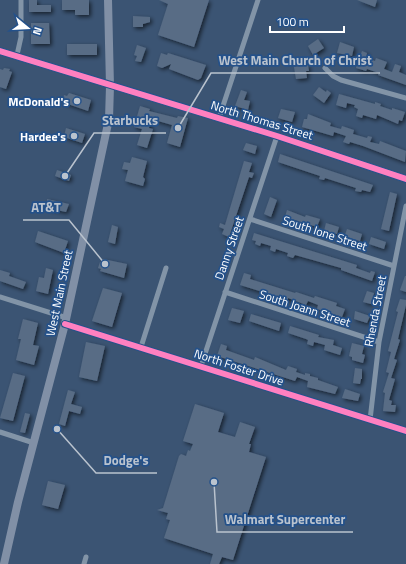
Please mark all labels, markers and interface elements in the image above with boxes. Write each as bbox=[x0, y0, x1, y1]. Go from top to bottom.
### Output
north arrow bbox=[8, 8, 48, 48]
scale bar bbox=[270, 8, 344, 34]
text: 100 m bbox=[276, 12, 309, 31]
text: N bbox=[29, 25, 46, 37]
callout: West Main Church of Christ bbox=[211, 48, 380, 73]
text: West Main Church of Christ bbox=[218, 50, 372, 70]
place label: McDonald's bbox=[8, 92, 69, 111]
street label: North Thomas Street bbox=[208, 95, 316, 145]
marker: McDonald's bbox=[72, 96, 82, 106]
callout: Starbucks bbox=[94, 108, 166, 133]
text: Starbucks bbox=[102, 110, 158, 130]
place label: Hardee's bbox=[20, 127, 66, 146]
marker: Hardee's bbox=[69, 131, 79, 141]
callout: AT&T bbox=[23, 195, 69, 220]
text: AT&T bbox=[31, 197, 61, 217]
street label: South Ione Street bbox=[280, 210, 370, 256]
street label: Danny Street bbox=[209, 213, 249, 282]
street label: West Main Street bbox=[41, 247, 78, 338]
street label: Rhenda Street bbox=[359, 273, 391, 348]
street label: South Joann Street bbox=[257, 284, 354, 332]
street label: North Foster Drive bbox=[192, 344, 286, 390]
callout: Dodge's bbox=[96, 448, 157, 473]
text: Dodge's bbox=[103, 450, 149, 470]
callout: Walmart Supercenter bbox=[217, 507, 353, 532]
text: Walmart Supercenter bbox=[225, 509, 345, 529]

